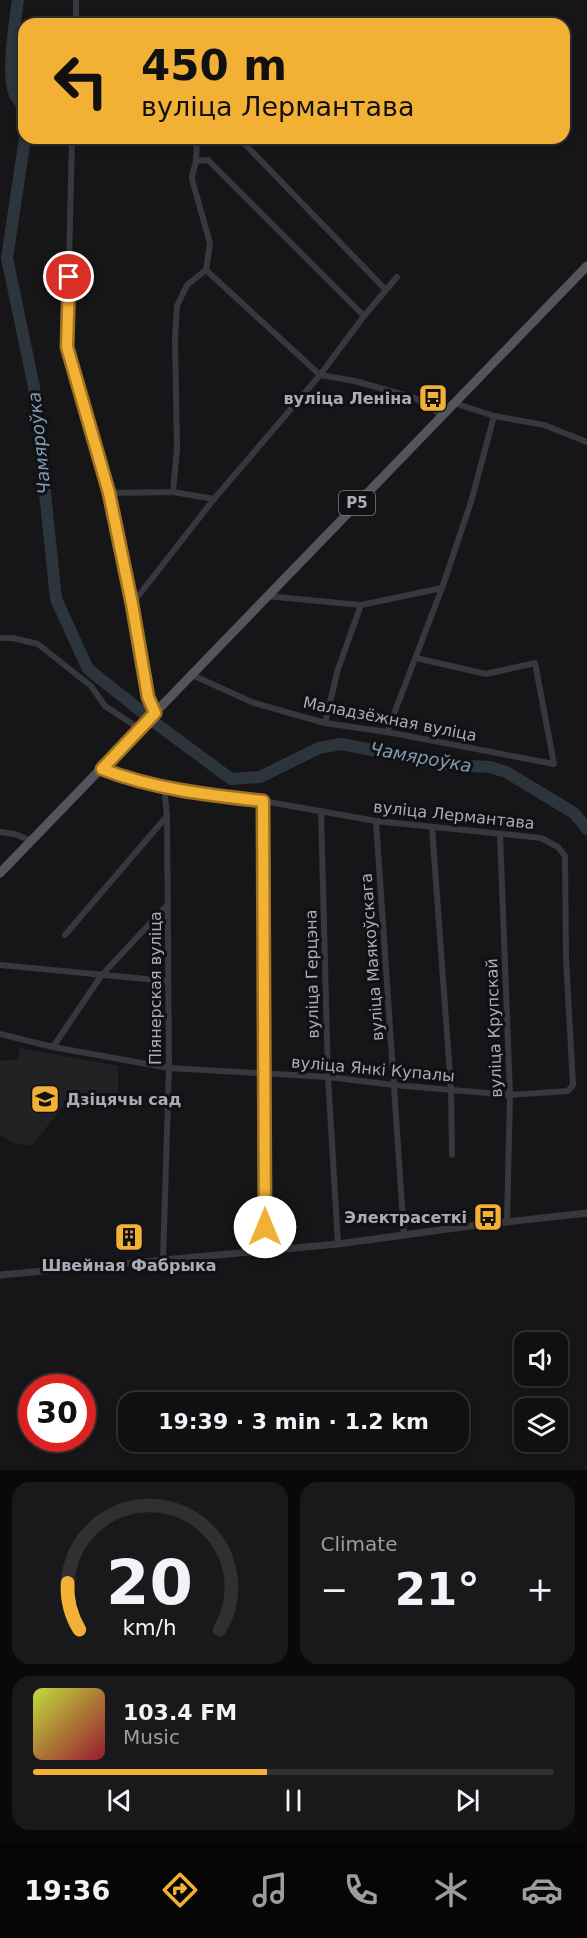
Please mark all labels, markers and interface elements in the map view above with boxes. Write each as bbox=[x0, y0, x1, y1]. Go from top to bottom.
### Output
text: 450 m bbox=[141, 41, 287, 90]
icon: left bbox=[42, 42, 120, 120]
text: вуліца Лермантава bbox=[141, 91, 415, 122]
pin bbox=[43, 251, 94, 302]
icon: arrive bbox=[52, 260, 85, 293]
bus stop icon: вуліца Леніна bbox=[417, 382, 449, 414]
place label: вуліца Леніна bbox=[283, 389, 412, 408]
water label: Чамяроўка bbox=[23, 391, 55, 495]
road number: Р5 bbox=[339, 491, 375, 515]
street label: Маладзёжная вуліца bbox=[301, 693, 479, 745]
water label: Чамяроўка bbox=[369, 738, 473, 776]
street label: вуліца Лермантава bbox=[372, 797, 536, 833]
street label: вуліца Маякоўскага bbox=[357, 873, 387, 1041]
street label: вуліца Герцэна bbox=[301, 909, 323, 1039]
street label: Піянерская вуліца bbox=[146, 911, 165, 1065]
street label: вуліца Крупскай bbox=[482, 958, 506, 1098]
street label: вуліца Янкі Купалы bbox=[290, 1052, 456, 1086]
school or university icon: Дзіцячы сад bbox=[29, 1083, 61, 1115]
place label: Дзіцячы сад bbox=[66, 1090, 181, 1109]
position arrow bbox=[233, 1195, 297, 1259]
bus stop icon: Электрасеткі bbox=[472, 1201, 504, 1233]
place label: Электрасеткі bbox=[344, 1208, 467, 1227]
building icon: Швейная Фабрыка bbox=[113, 1221, 145, 1253]
place label: Швейная Фабрыка bbox=[41, 1256, 217, 1275]
map controls bbox=[514, 1332, 568, 1452]
button: sound bbox=[514, 1332, 568, 1386]
speed limit sign: 30 bbox=[18, 1374, 96, 1452]
button: layers bbox=[514, 1398, 568, 1452]
text: 19:39 · 3 min · 1.2 km bbox=[158, 1409, 429, 1434]
text: Climate bbox=[321, 1532, 397, 1556]
text: 20 bbox=[106, 1546, 193, 1619]
text: 21° bbox=[395, 1563, 480, 1616]
text: − bbox=[321, 1570, 348, 1609]
text: + bbox=[526, 1570, 554, 1609]
text: km/h bbox=[123, 1615, 177, 1640]
text: 103.4 FM bbox=[123, 1700, 237, 1725]
text: Music bbox=[123, 1725, 180, 1749]
icon: previous bbox=[103, 1784, 136, 1817]
icon: pause bbox=[277, 1784, 310, 1817]
icon: next bbox=[451, 1784, 484, 1817]
icon: directions bbox=[159, 1869, 201, 1911]
icon: music bbox=[249, 1869, 291, 1911]
icon: phone bbox=[340, 1869, 382, 1911]
icon: climate bbox=[430, 1869, 472, 1911]
icon: car bbox=[521, 1869, 563, 1911]
text: 19:36 bbox=[24, 1875, 110, 1906]

